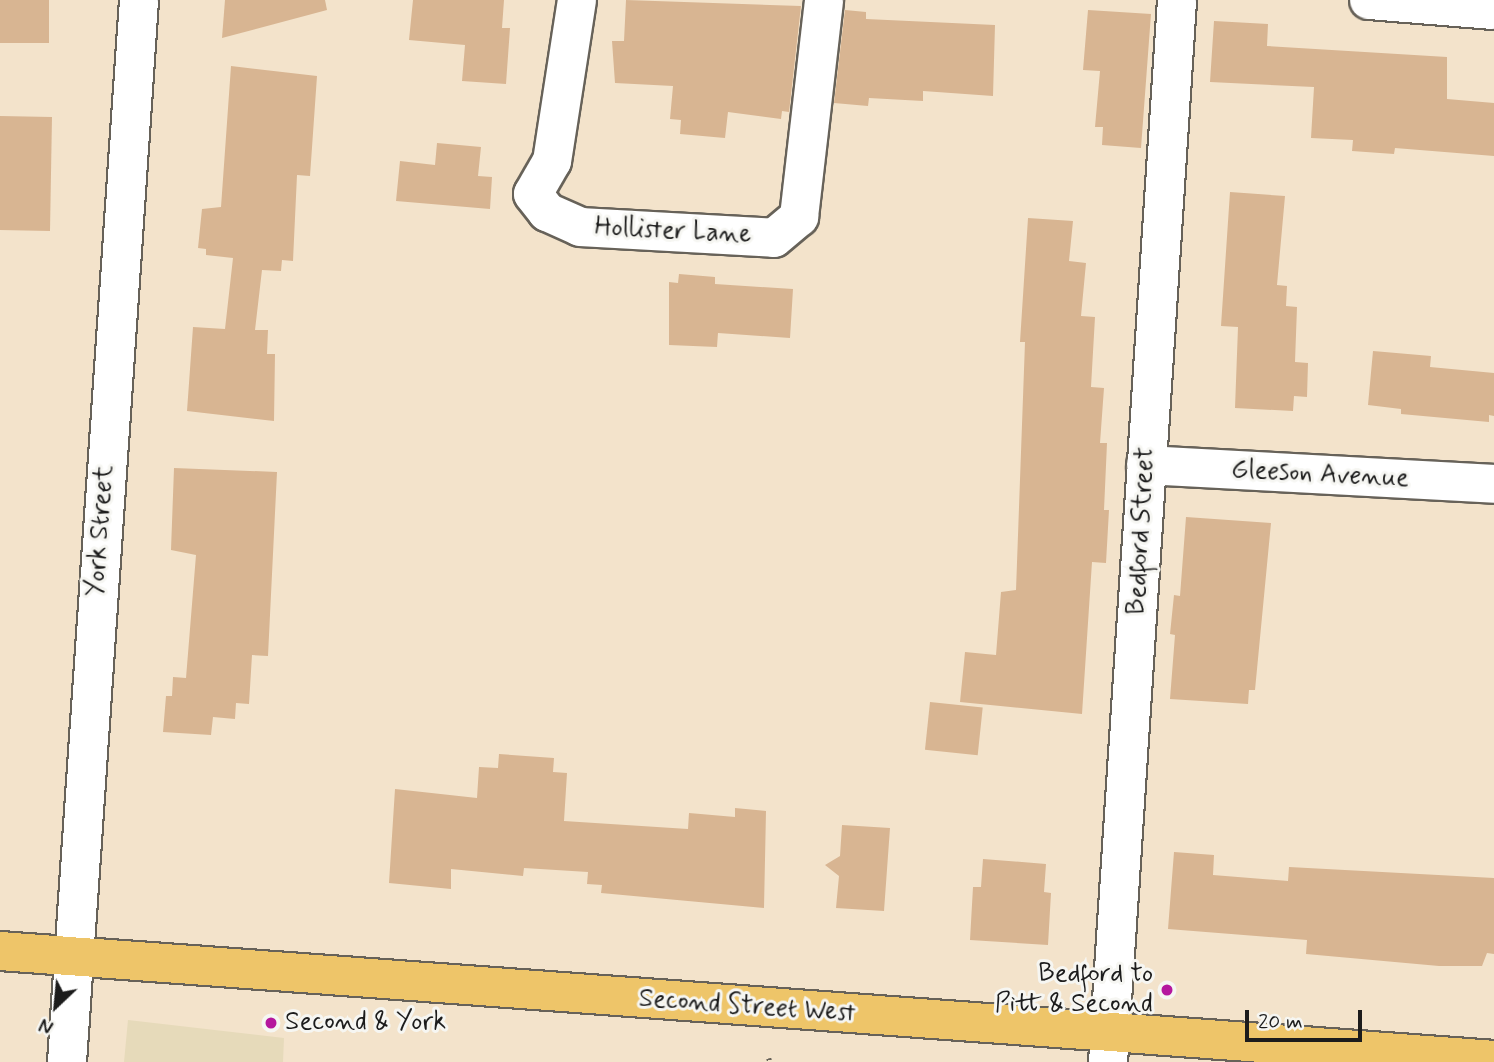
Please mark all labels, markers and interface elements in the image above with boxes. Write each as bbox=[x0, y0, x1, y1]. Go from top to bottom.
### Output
street label: Hollister Lane bbox=[595, 212, 751, 252]
street label: Bedford Street bbox=[1122, 447, 1162, 615]
street label: Gleeson Avenue bbox=[1234, 455, 1406, 495]
street label: York Street bbox=[81, 464, 121, 598]
place label: Bedford to Pitt & Second bbox=[995, 959, 1153, 1020]
north arrow bbox=[21, 971, 91, 1041]
marker: Bedford to Pitt & Second bbox=[1159, 982, 1175, 998]
street label: Second Street West bbox=[634, 984, 860, 1030]
scale bar bbox=[1249, 996, 1366, 1040]
place label: Second & York bbox=[285, 1007, 446, 1039]
text: 20 m bbox=[1258, 1008, 1303, 1036]
text: N bbox=[35, 1011, 58, 1039]
marker: Second & York bbox=[263, 1015, 279, 1031]

